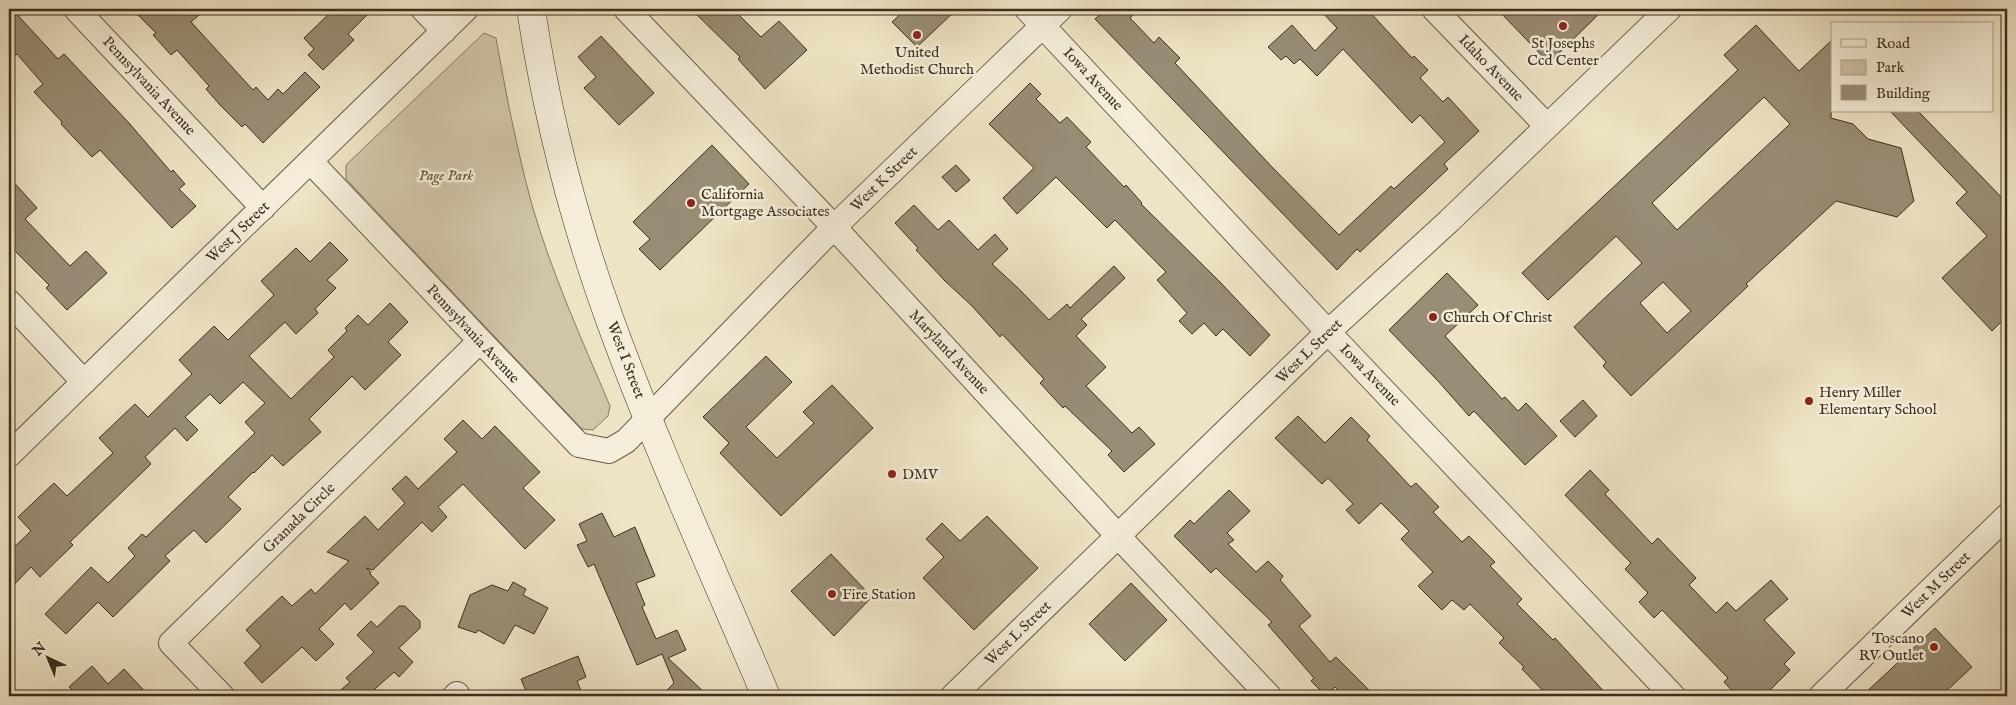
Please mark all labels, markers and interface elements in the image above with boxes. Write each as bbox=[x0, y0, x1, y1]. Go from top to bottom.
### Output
marker: St Josephs Ccd Center bbox=[1557, 20, 1569, 32]
legend bbox=[1831, 22, 1994, 112]
marker: United Methodist Church bbox=[911, 29, 923, 41]
street label: Idaho Avenue bbox=[1454, 30, 1528, 106]
street label: Pennsylvania Avenue bbox=[98, 33, 200, 140]
place label: St Josephs Ccd Center bbox=[1527, 34, 1599, 70]
text: Road bbox=[1876, 34, 1911, 53]
place label: United Methodist Church bbox=[860, 43, 974, 79]
street label: Iowa Avenue bbox=[1059, 43, 1127, 115]
text: Park bbox=[1876, 58, 1906, 77]
text: Building bbox=[1876, 84, 1931, 103]
street label: West K Street bbox=[847, 142, 921, 216]
park label: Page Park bbox=[419, 166, 473, 186]
place label: California Mortgage Associates bbox=[701, 185, 830, 221]
street label: West J Street bbox=[202, 197, 274, 267]
marker: California Mortgage Associates bbox=[685, 197, 697, 209]
street label: Pennsylvania Avenue bbox=[422, 281, 524, 388]
street label: Maryland Avenue bbox=[905, 306, 993, 398]
place label: Church Of Christ bbox=[1443, 308, 1552, 327]
marker: Church Of Christ bbox=[1427, 311, 1439, 323]
street label: West L Street bbox=[1272, 315, 1346, 387]
street label: West I Street bbox=[603, 319, 649, 401]
street label: Iowa Avenue bbox=[1336, 340, 1405, 410]
place label: Henry Miller Elementary School bbox=[1819, 383, 1938, 419]
marker: Henry Miller Elementary School bbox=[1803, 395, 1815, 407]
place label: DMV bbox=[902, 465, 939, 484]
marker: DMV bbox=[886, 468, 898, 480]
street label: Granada Circle bbox=[259, 479, 339, 557]
street label: West M Street bbox=[1897, 547, 1975, 623]
place label: Fire Station bbox=[842, 585, 916, 604]
marker: Fire Station bbox=[826, 588, 838, 600]
street label: West L Street bbox=[981, 597, 1055, 669]
place label: Toscano RV Outlet bbox=[1859, 629, 1924, 665]
north arrow bbox=[22, 632, 72, 682]
text: N bbox=[28, 639, 50, 661]
marker: Toscano RV Outlet bbox=[1928, 641, 1940, 653]

